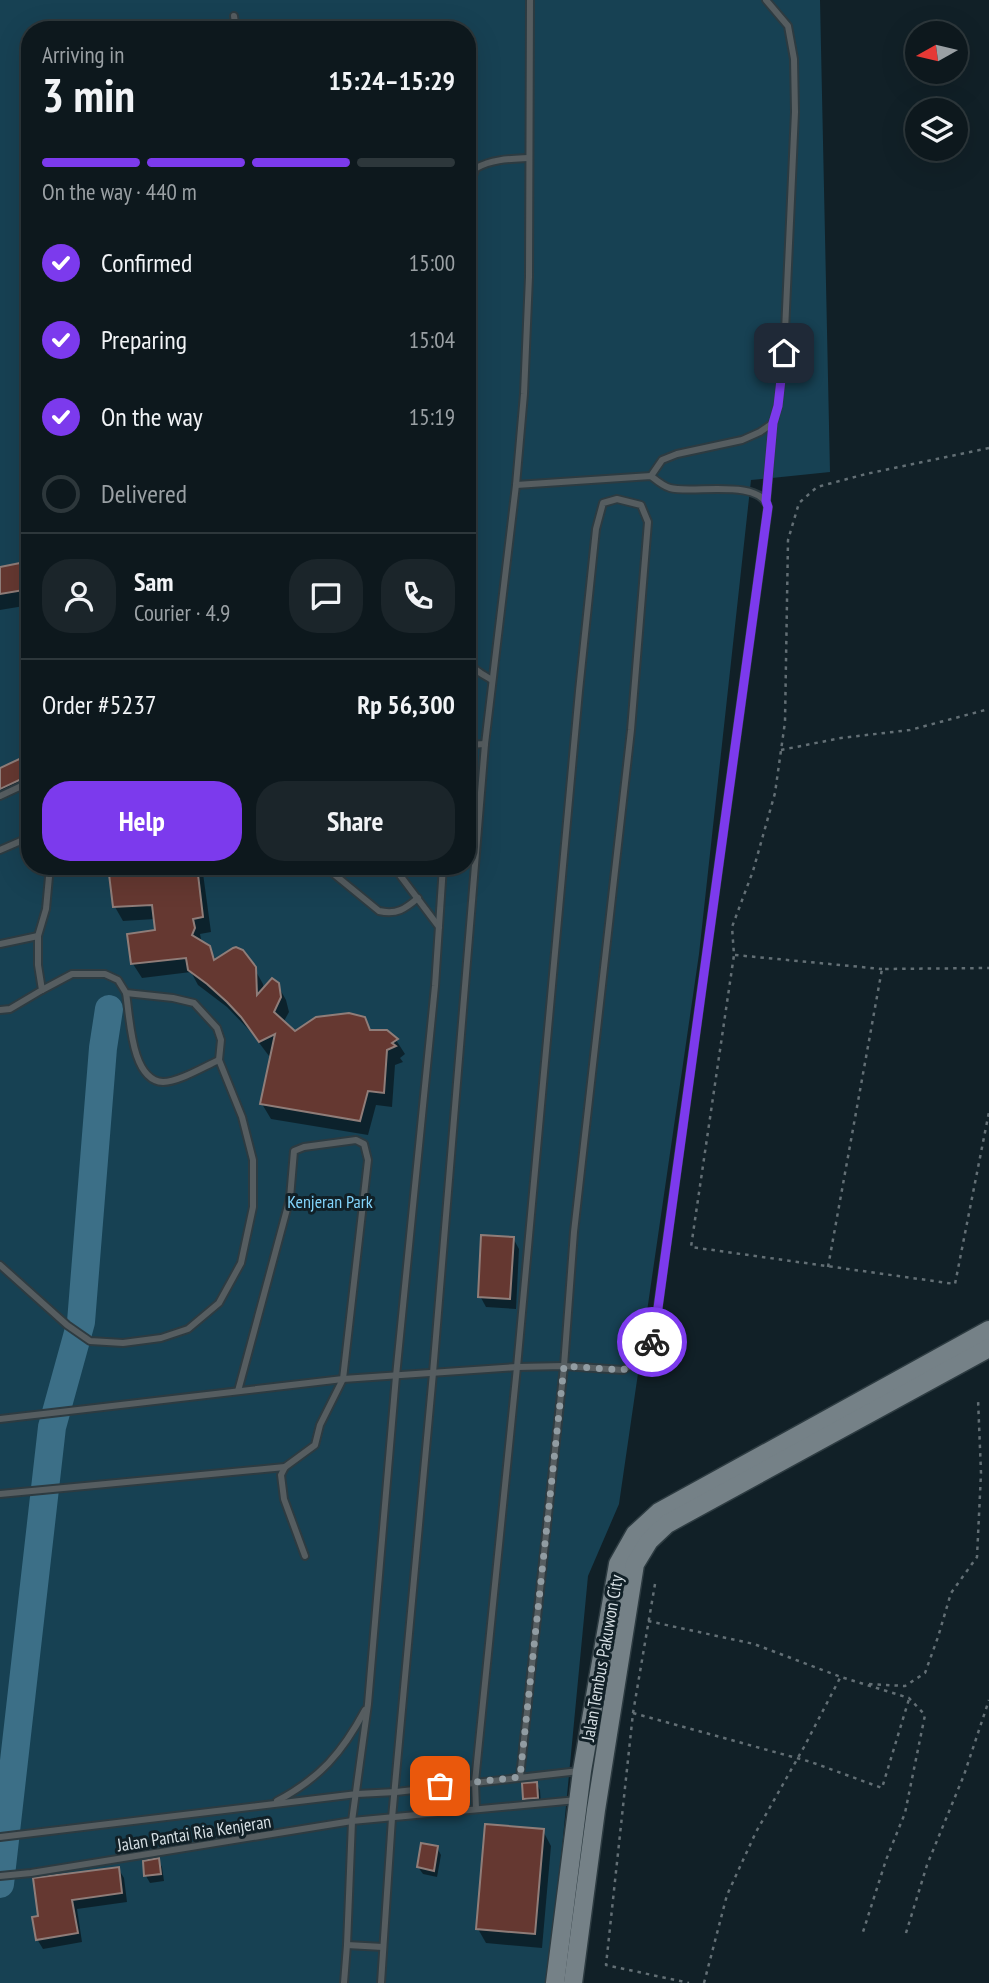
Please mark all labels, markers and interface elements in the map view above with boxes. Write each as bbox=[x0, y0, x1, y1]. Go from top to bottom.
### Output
north arrow bbox=[905, 21, 968, 84]
map controls bbox=[905, 21, 968, 161]
text: Arriving in bbox=[42, 40, 124, 69]
text: 15:24–15:29 bbox=[328, 64, 455, 97]
text: 3 min bbox=[42, 65, 135, 125]
button: layers bbox=[905, 98, 968, 161]
text: On the way · 440 m bbox=[42, 177, 197, 206]
icon: check bbox=[42, 244, 80, 282]
text: Confirmed bbox=[101, 246, 192, 279]
text: 15:00 bbox=[409, 248, 455, 277]
icon: check bbox=[42, 321, 80, 359]
text: Preparing bbox=[101, 323, 187, 356]
pin bbox=[754, 323, 814, 383]
text: 15:04 bbox=[409, 325, 455, 354]
icon: home bbox=[765, 334, 803, 372]
icon: check bbox=[42, 398, 80, 436]
text: On the way bbox=[101, 400, 203, 433]
text: 15:19 bbox=[409, 402, 455, 431]
text: Delivered bbox=[101, 477, 187, 510]
button: person bbox=[42, 559, 116, 633]
button: chat bbox=[289, 559, 363, 633]
button: phone bbox=[381, 559, 455, 633]
text: Sam bbox=[134, 565, 173, 598]
text: Courier · 4.9 bbox=[134, 598, 230, 627]
text: Order #5237 bbox=[42, 688, 157, 721]
text: Rp 56,300 bbox=[357, 688, 455, 721]
button: Help bbox=[42, 781, 242, 861]
button: Share bbox=[256, 781, 455, 861]
park label: Kenjeran Park bbox=[287, 1190, 373, 1213]
courier bbox=[617, 1307, 687, 1377]
icon: bike bbox=[633, 1323, 671, 1361]
street label: Jalan Tembus Pakuwon City bbox=[576, 1573, 628, 1744]
pin bbox=[410, 1756, 470, 1816]
icon: bag bbox=[421, 1767, 459, 1805]
street label: Jalan Pantai Ria Kenjeran bbox=[114, 1809, 273, 1857]

